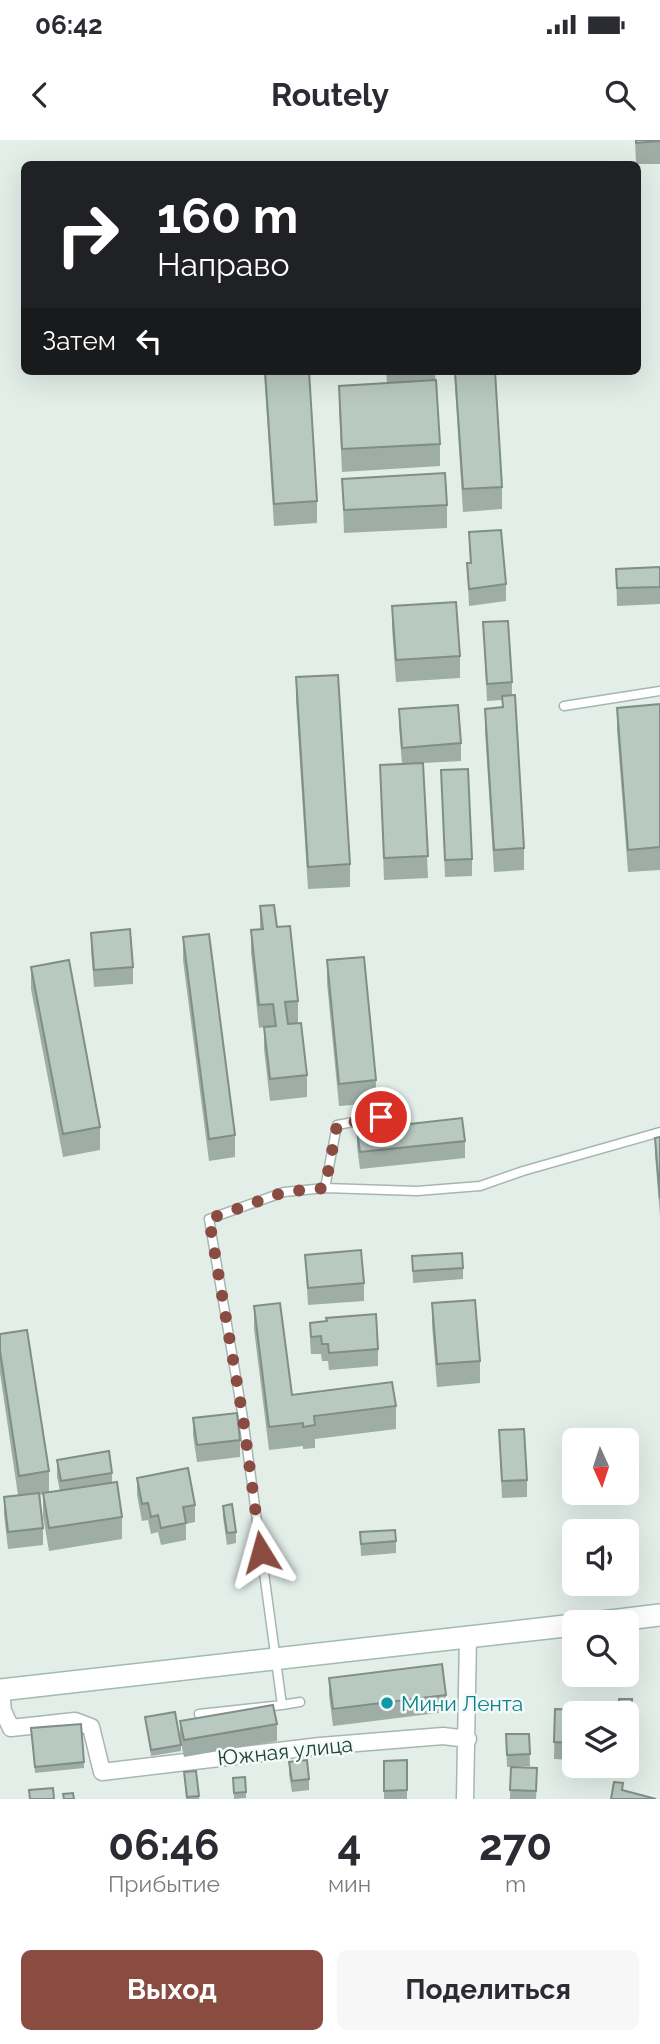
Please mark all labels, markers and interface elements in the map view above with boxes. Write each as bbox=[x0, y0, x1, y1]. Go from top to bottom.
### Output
text: 06:42 bbox=[35, 10, 103, 40]
icon: back bbox=[21, 76, 59, 114]
text: Routely bbox=[271, 76, 389, 113]
icon: search bbox=[601, 76, 639, 114]
text: 160 m bbox=[157, 187, 298, 244]
icon: right bbox=[42, 189, 133, 280]
text: Направо bbox=[157, 246, 289, 283]
icon: left bbox=[130, 322, 168, 360]
text: Затем bbox=[42, 326, 116, 356]
pin bbox=[351, 1087, 411, 1147]
icon: arrive bbox=[362, 1098, 400, 1136]
north arrow bbox=[562, 1428, 639, 1505]
map controls bbox=[562, 1428, 639, 1778]
position arrow bbox=[224, 1515, 298, 1589]
button: sound bbox=[562, 1519, 639, 1596]
button: search bbox=[562, 1610, 639, 1687]
place label: Мини Лента bbox=[401, 1691, 523, 1716]
marker: Мини Лента bbox=[379, 1695, 395, 1711]
button: layers bbox=[562, 1701, 639, 1778]
street label: Южная улица bbox=[216, 1731, 354, 1771]
text: 06:46 bbox=[108, 1821, 220, 1870]
text: 4 bbox=[337, 1821, 361, 1870]
text: 270 bbox=[479, 1821, 552, 1870]
text: Прибытие bbox=[108, 1870, 220, 1897]
text: мин bbox=[328, 1870, 371, 1897]
text: m bbox=[505, 1870, 526, 1897]
button: Выход bbox=[21, 1950, 323, 2030]
button: Поделиться bbox=[337, 1950, 639, 2030]

